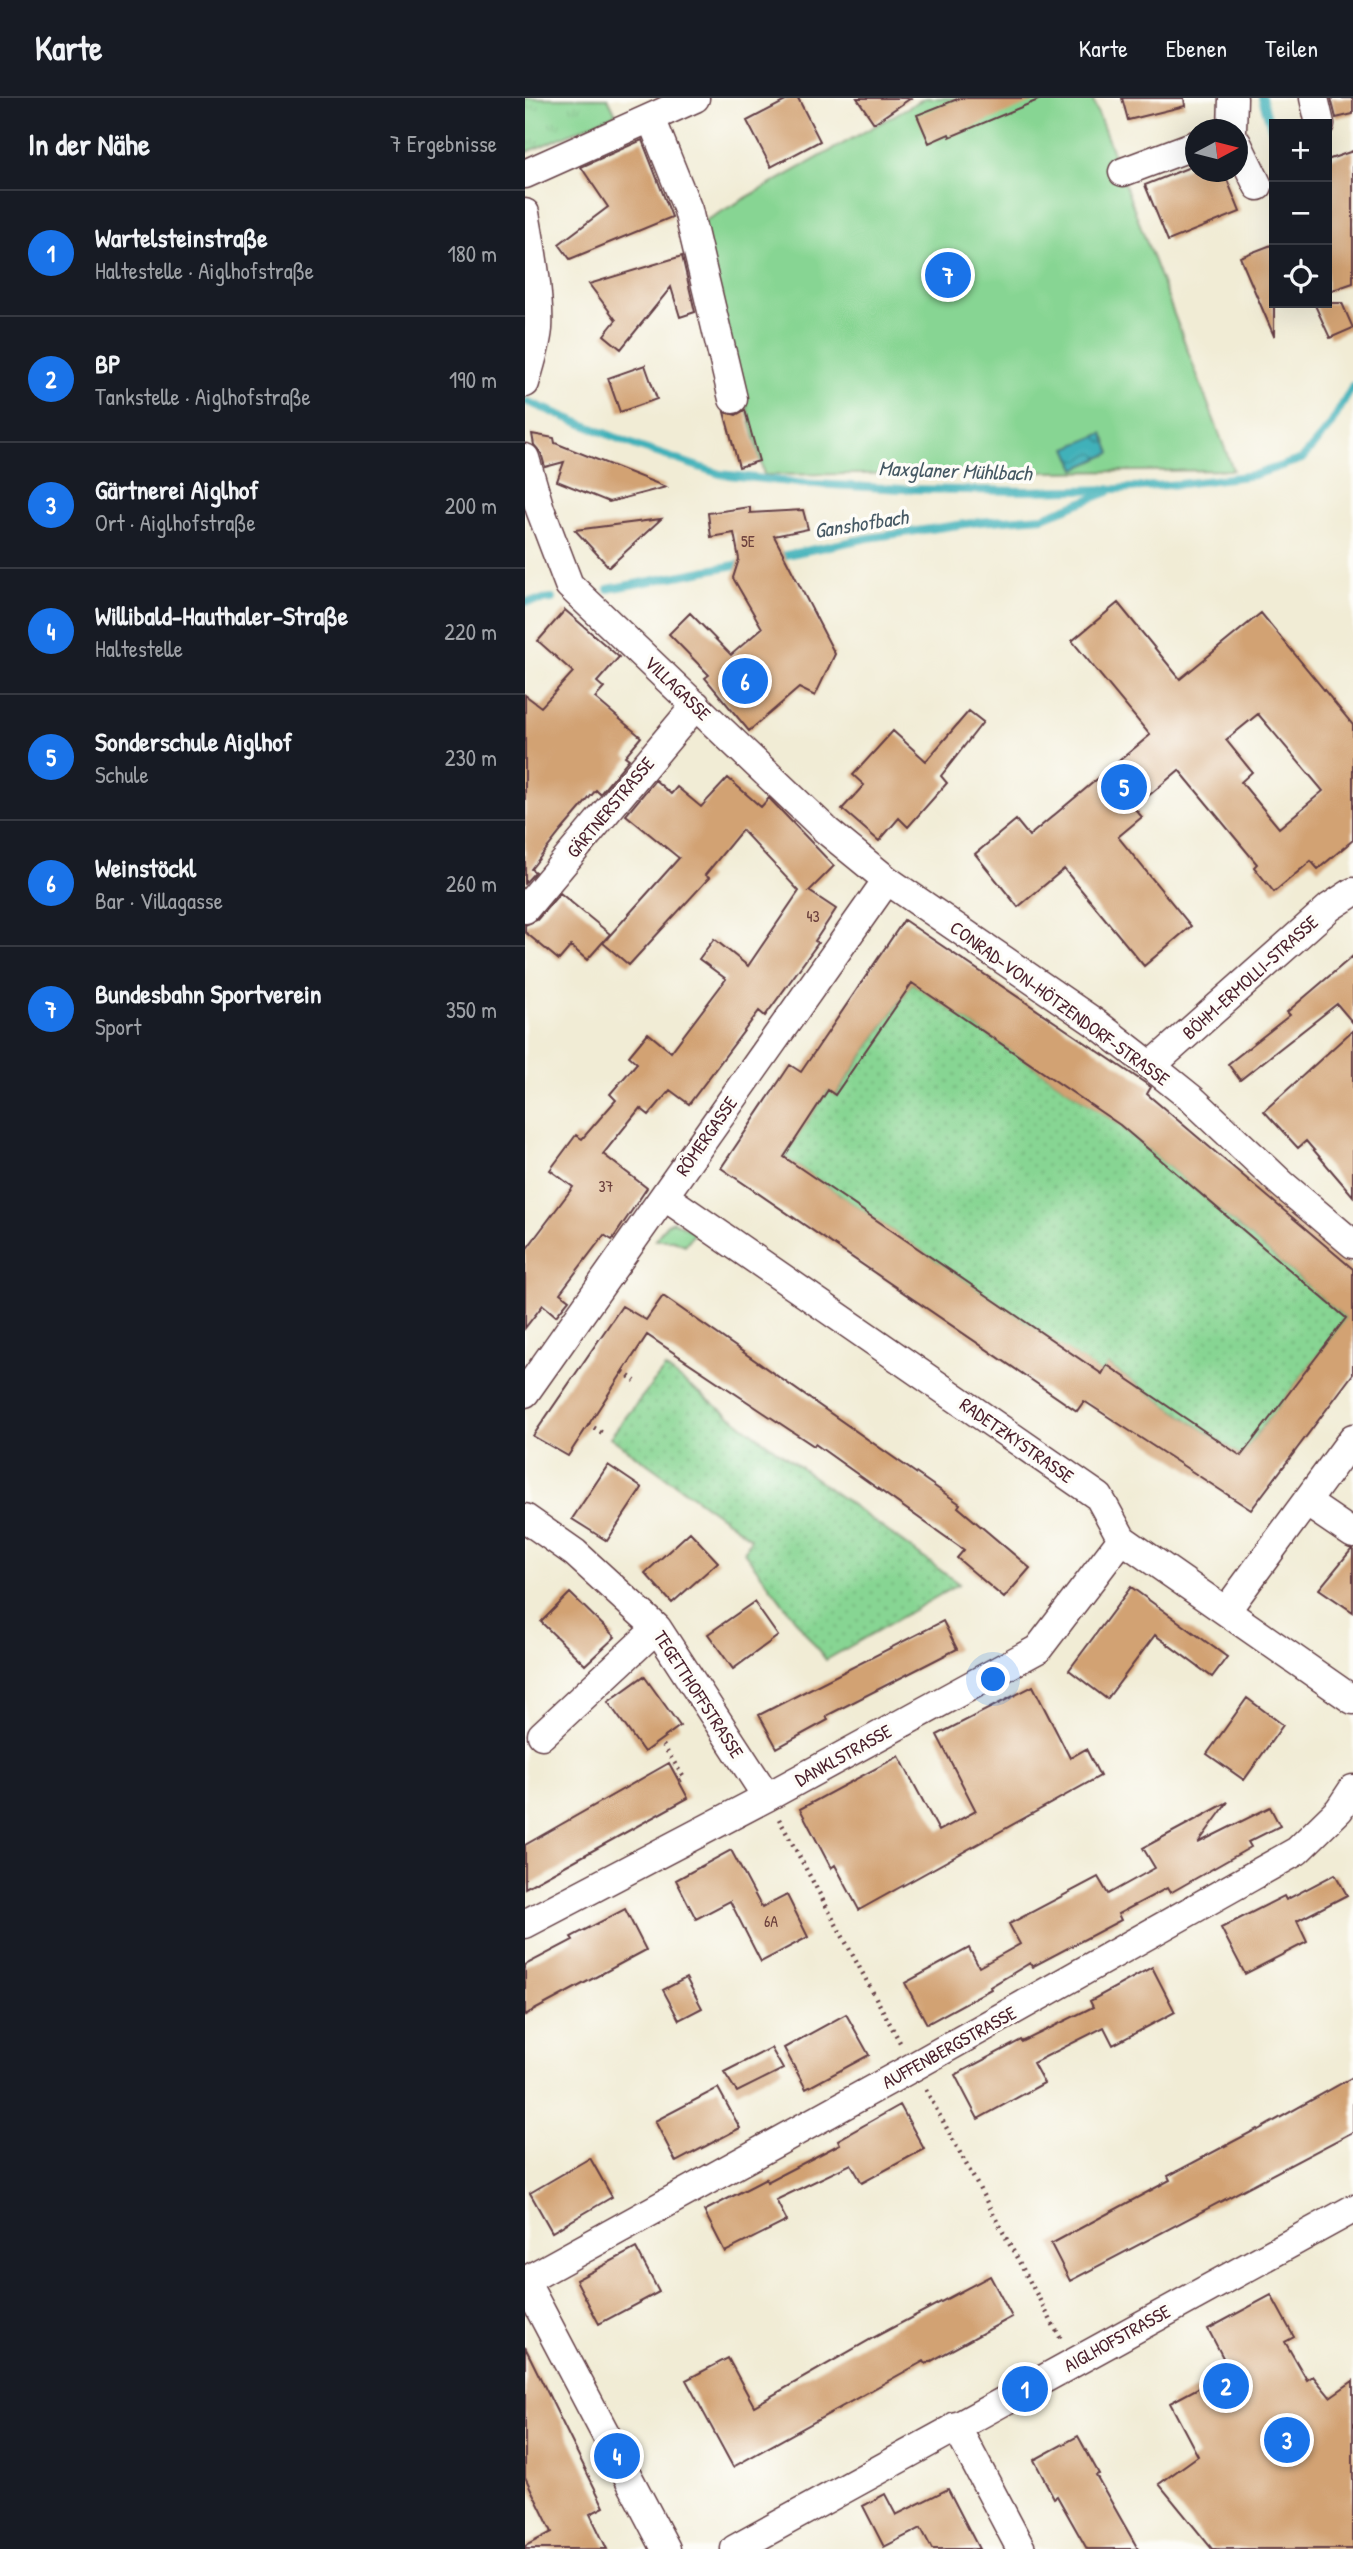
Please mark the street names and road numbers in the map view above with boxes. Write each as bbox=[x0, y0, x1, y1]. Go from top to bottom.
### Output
street label: VILLAGASSE bbox=[639, 650, 717, 727]
street label: GÄRTNERSTRASSE bbox=[560, 751, 660, 863]
street label: BÖHM-ERMOLLI-STRASSE bbox=[1176, 909, 1324, 1045]
street label: CONRAD-VON-HÖTZENDORF-STRASSE bbox=[945, 914, 1176, 1092]
street label: RÖMERGASSE bbox=[669, 1090, 743, 1181]
street label: RADETZKYSTRASSE bbox=[955, 1391, 1080, 1489]
street label: TEGETTHOFFSTRASSE bbox=[648, 1625, 750, 1763]
street label: DANKLSTRASSE bbox=[790, 1717, 897, 1792]
street label: AUFFENBERGSTRASSE bbox=[877, 1999, 1021, 2095]
street label: AIGLHOFSTRASSE bbox=[1059, 2298, 1175, 2378]

